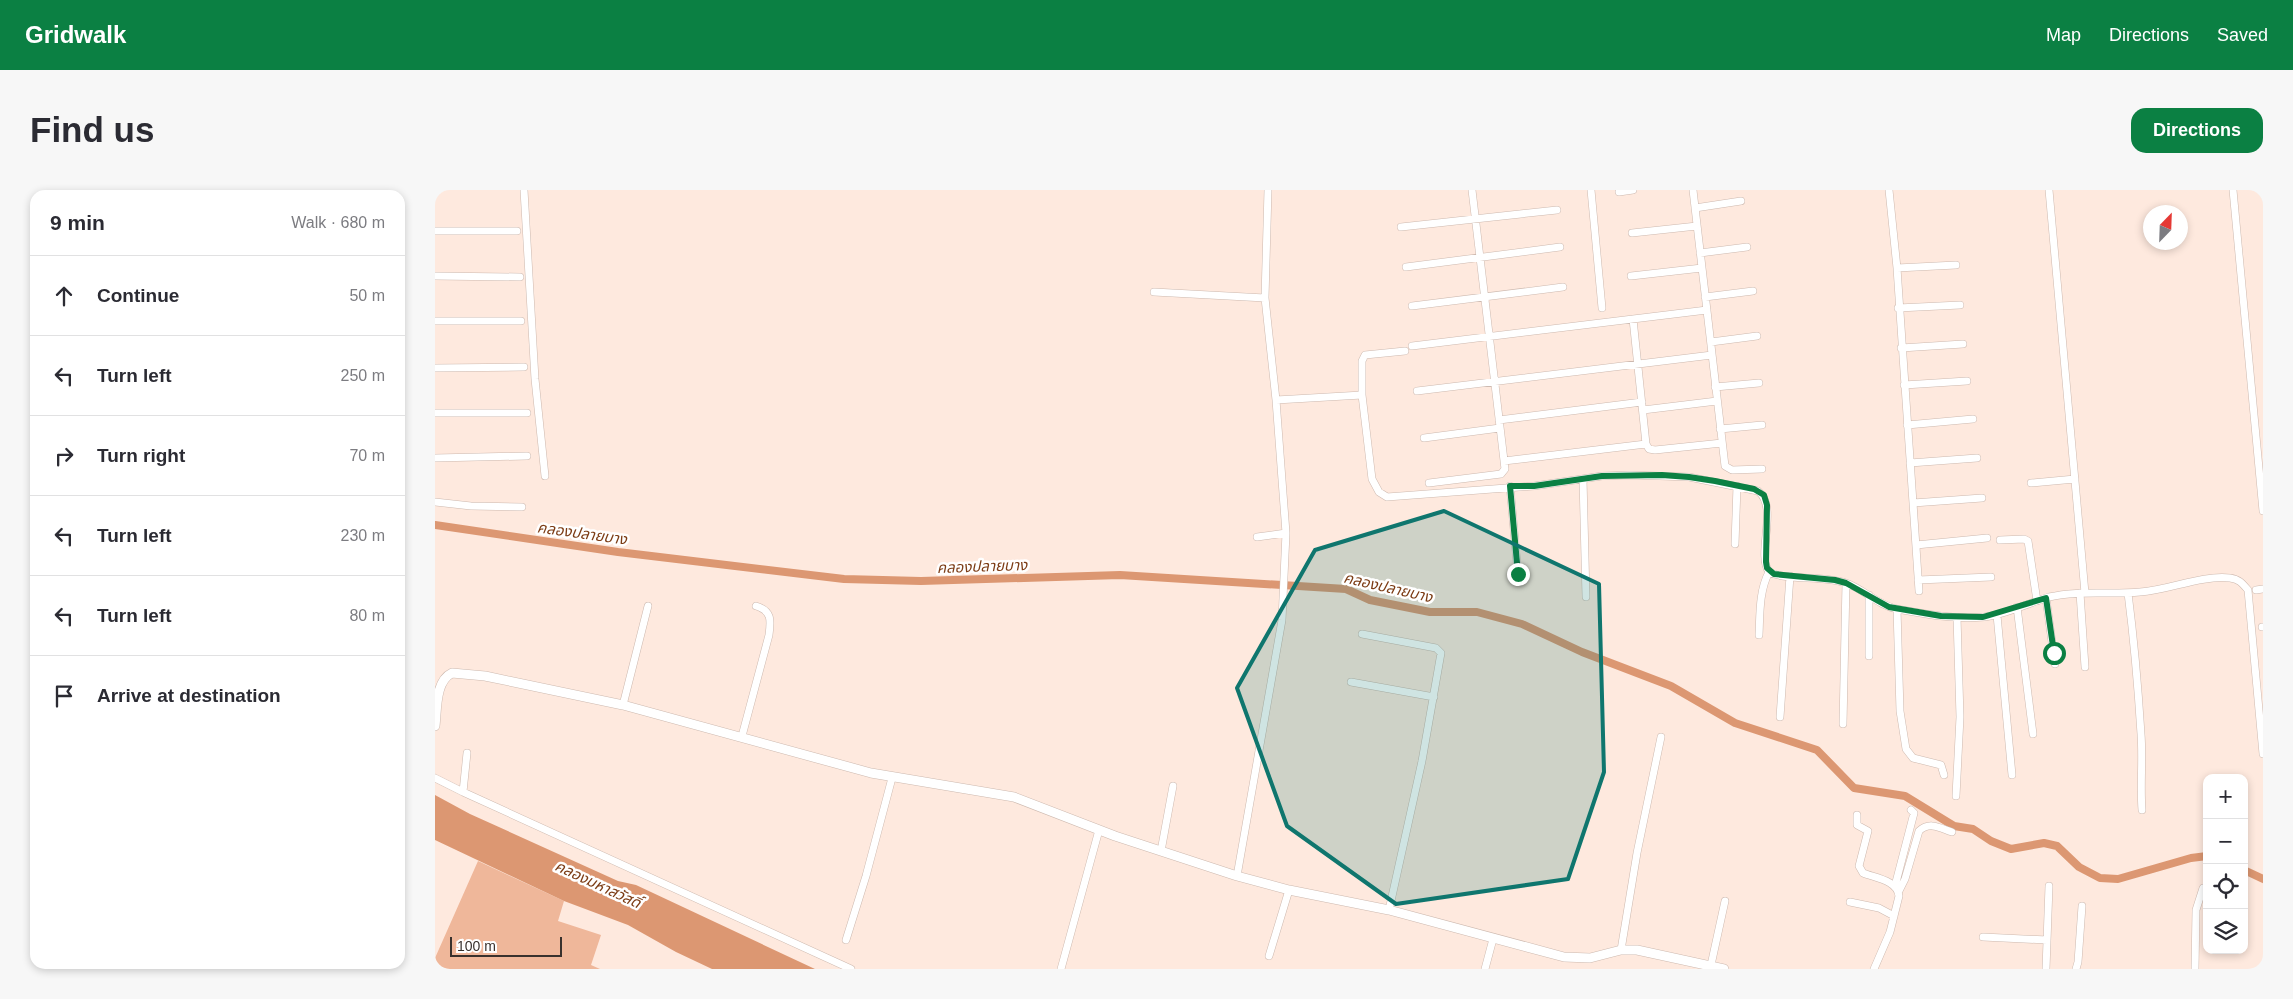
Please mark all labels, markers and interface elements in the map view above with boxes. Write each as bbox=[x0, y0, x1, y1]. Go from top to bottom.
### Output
text: Gridwalk bbox=[25, 21, 126, 48]
text: Map bbox=[2046, 25, 2081, 45]
text: Directions bbox=[2109, 25, 2189, 45]
text: Saved bbox=[2217, 25, 2268, 45]
button: Directions bbox=[2131, 108, 2263, 153]
text: Find us bbox=[30, 110, 154, 149]
north arrow bbox=[2143, 205, 2188, 250]
text: 9 min bbox=[50, 211, 105, 234]
text: Walk · 680 m bbox=[291, 214, 385, 231]
icon: ahead bbox=[50, 282, 78, 310]
text: Continue bbox=[97, 285, 179, 306]
text: 50 m bbox=[349, 287, 385, 304]
icon: left bbox=[50, 362, 78, 390]
text: Turn left bbox=[97, 365, 172, 386]
text: 250 m bbox=[341, 367, 385, 384]
icon: right bbox=[50, 442, 78, 470]
text: Turn right bbox=[97, 445, 185, 466]
text: 70 m bbox=[349, 447, 385, 464]
water label: คลองปลายบาง bbox=[536, 518, 629, 548]
icon: left bbox=[50, 522, 78, 550]
text: Turn left bbox=[97, 525, 172, 546]
text: 230 m bbox=[341, 527, 385, 544]
water label: คลองปลายบาง bbox=[937, 556, 1028, 576]
route end bbox=[1507, 563, 1530, 586]
water label: คลองปลายบาง bbox=[1342, 569, 1435, 606]
icon: left bbox=[50, 602, 78, 630]
text: Turn left bbox=[97, 605, 172, 626]
text: 80 m bbox=[349, 607, 385, 624]
route start bbox=[2043, 642, 2066, 665]
icon: arrive bbox=[50, 682, 78, 710]
text: Arrive at destination bbox=[97, 685, 281, 706]
map controls bbox=[2203, 774, 2248, 954]
button: + bbox=[2203, 774, 2248, 819]
button: − bbox=[2203, 819, 2248, 864]
water label: คลองมหาสวัสดิ์ bbox=[553, 857, 647, 913]
button: locate bbox=[2203, 864, 2248, 909]
button: layers bbox=[2203, 909, 2248, 954]
scale bar bbox=[450, 934, 563, 957]
text: 100 m bbox=[457, 938, 496, 954]

